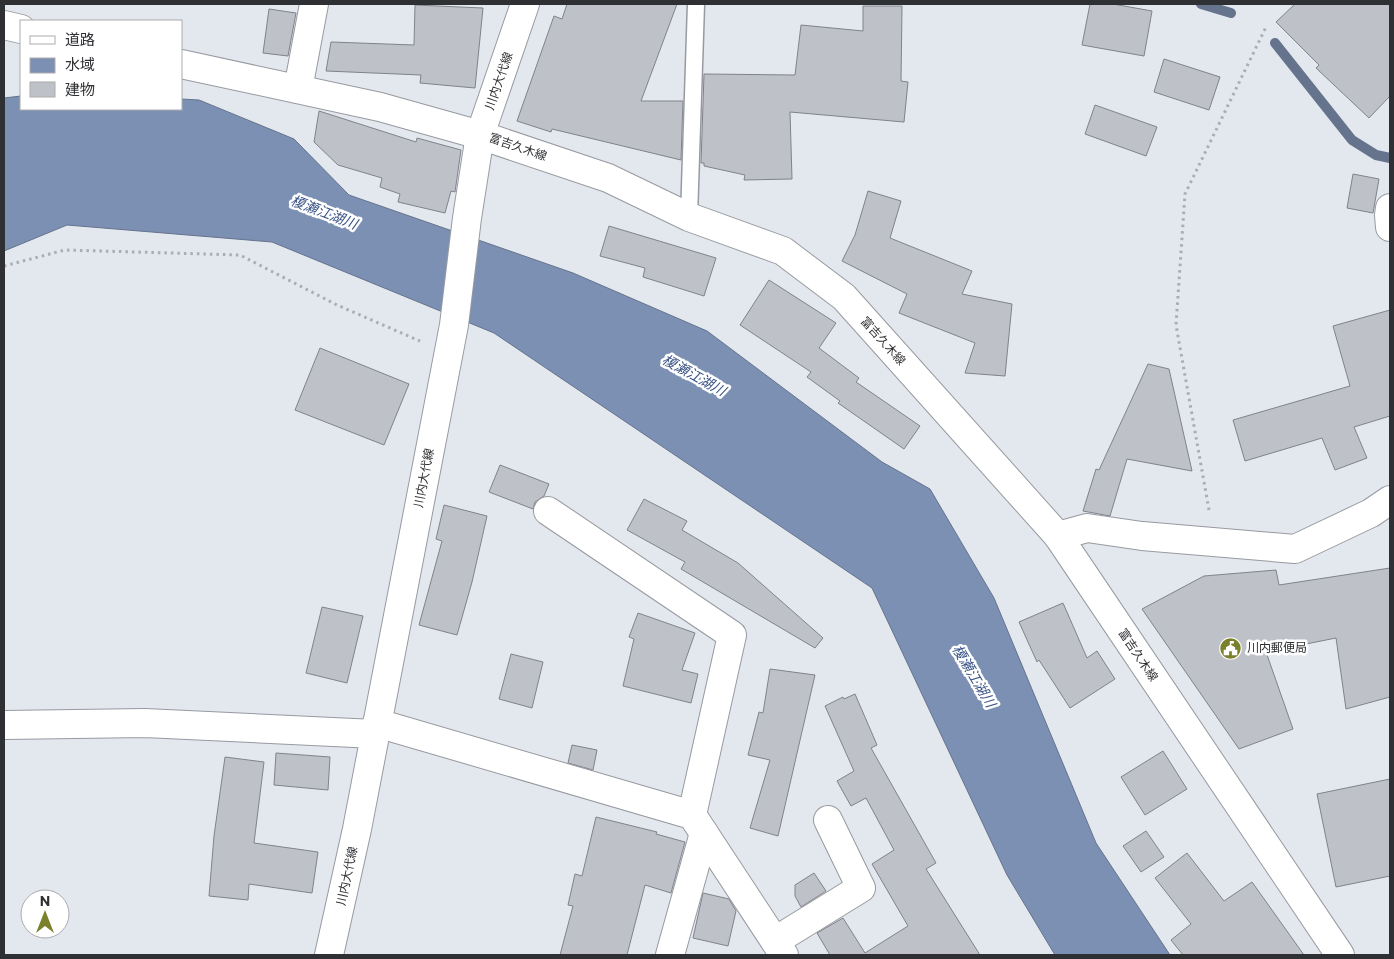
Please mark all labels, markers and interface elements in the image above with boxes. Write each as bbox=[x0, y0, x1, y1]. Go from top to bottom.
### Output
legend bbox=[20, 20, 182, 110]
text: 道路 bbox=[65, 30, 95, 48]
street label: 川内大代線 bbox=[482, 50, 514, 111]
text: 水域 bbox=[65, 55, 95, 73]
text: 建物 bbox=[65, 80, 95, 98]
street label: 富吉久木線 bbox=[488, 130, 549, 162]
water label: 榎瀬江湖川 bbox=[288, 191, 362, 233]
street label: 富吉久木線 bbox=[858, 313, 909, 367]
water label: 榎瀬江湖川 bbox=[660, 350, 731, 400]
street label: 川内大代線 bbox=[410, 447, 436, 509]
street label: 富吉久木線 bbox=[1116, 626, 1161, 683]
public building icon: 川内郵便局 bbox=[1219, 636, 1243, 660]
place label: 川内郵便局 bbox=[1247, 640, 1307, 654]
water label: 榎瀬江湖川 bbox=[949, 641, 1001, 712]
street label: 川内大代線 bbox=[333, 845, 359, 907]
north arrow bbox=[20, 889, 70, 939]
text: N bbox=[40, 892, 50, 909]

